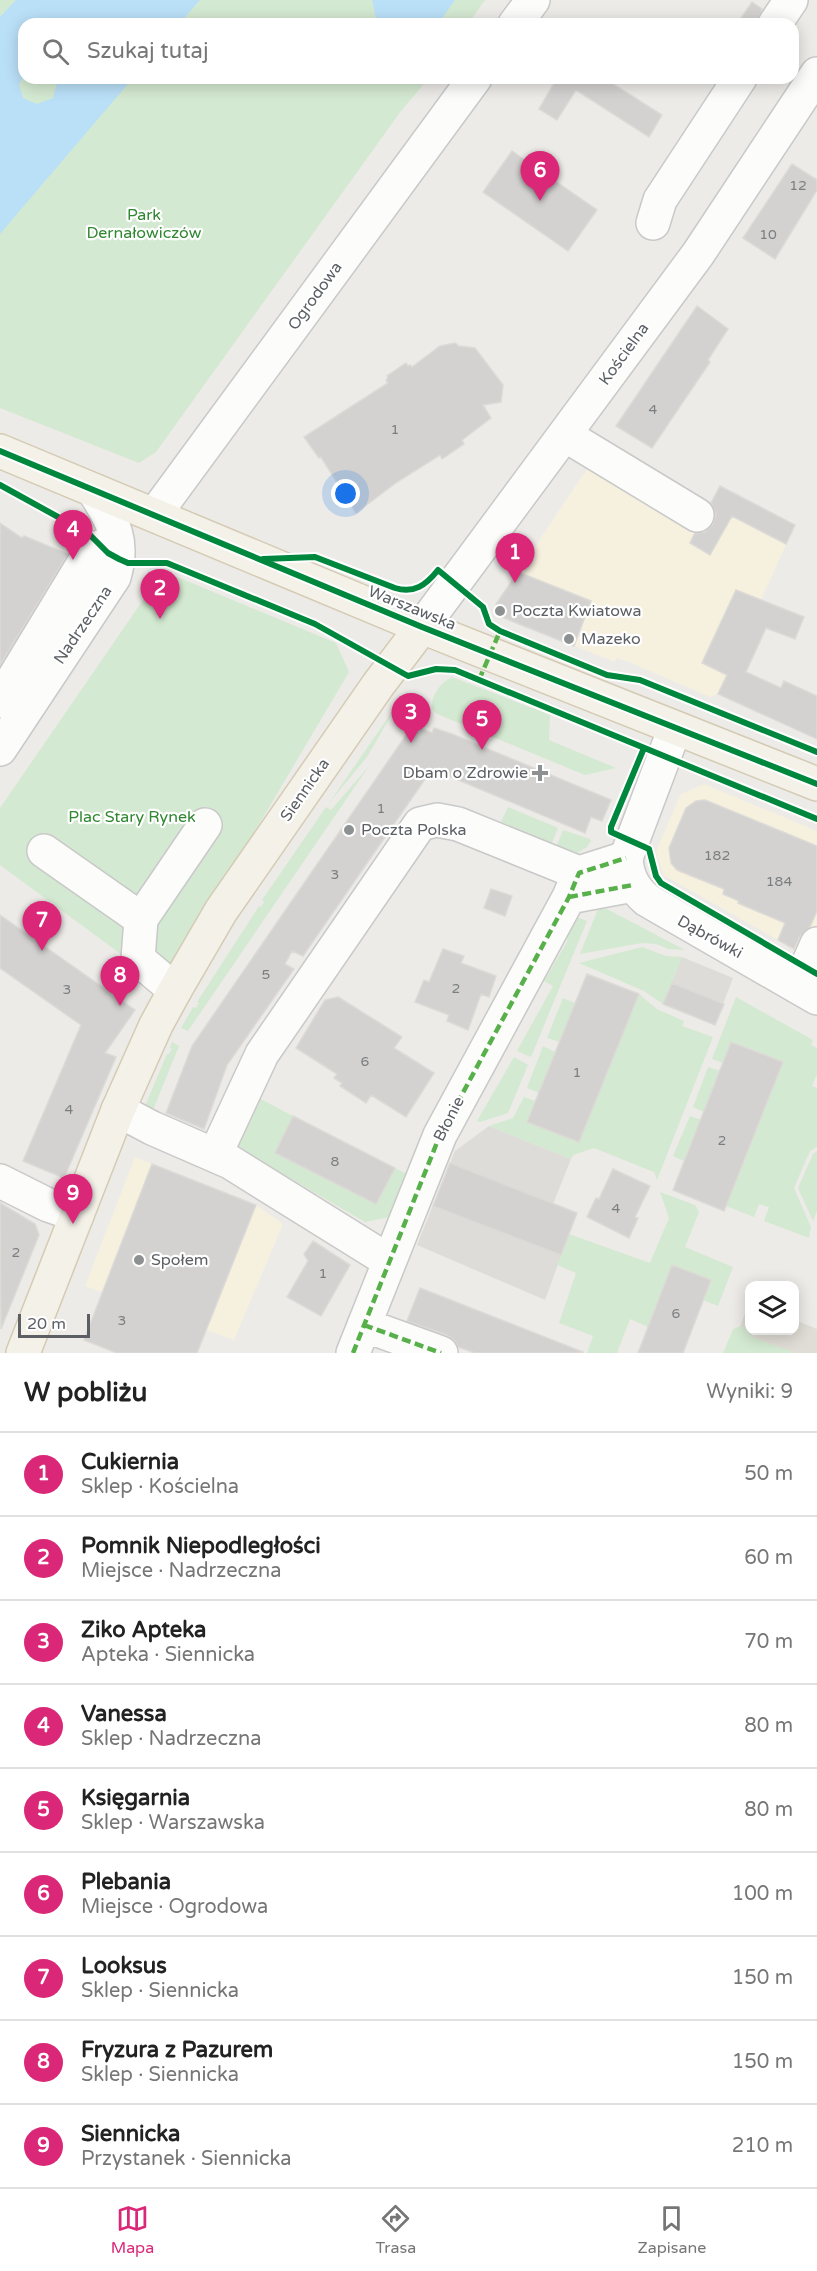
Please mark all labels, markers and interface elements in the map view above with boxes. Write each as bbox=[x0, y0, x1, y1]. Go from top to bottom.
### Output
search box bbox=[18, 18, 799, 84]
icon: search bbox=[39, 35, 72, 68]
text: Szukaj tutaj bbox=[87, 38, 209, 64]
pin: 6 bbox=[520, 152, 560, 201]
house number: 12 bbox=[789, 177, 807, 194]
park label: Park Dernałowiczów bbox=[87, 205, 202, 243]
house number: 10 bbox=[759, 226, 777, 243]
street label: Ogrodowa bbox=[283, 258, 347, 334]
street label: Kościelna bbox=[595, 319, 653, 389]
house number: 4 bbox=[649, 401, 658, 418]
house number: 1 bbox=[391, 421, 399, 438]
your location bbox=[331, 479, 360, 508]
pin: 4 bbox=[54, 510, 92, 560]
pin: 1 bbox=[496, 534, 534, 583]
pin: 2 bbox=[140, 570, 180, 619]
street label: Warszawska bbox=[365, 581, 459, 635]
street label: Nadrzeczna bbox=[49, 582, 117, 668]
place label: Poczta Kwiatowa bbox=[512, 601, 641, 621]
marker: Poczta Kwiatowa bbox=[493, 604, 507, 618]
place label: Mazeko bbox=[581, 629, 641, 649]
marker: Mazeko bbox=[562, 632, 576, 646]
pin: 3 bbox=[392, 694, 430, 743]
pin: 5 bbox=[462, 700, 502, 750]
street label: Siennicka bbox=[276, 755, 334, 825]
place label: Dbam o Zdrowie bbox=[403, 763, 528, 783]
marker: Dbam o Zdrowie bbox=[533, 766, 547, 780]
house number: 1 bbox=[377, 800, 385, 817]
park label: Plac Stary Rynek bbox=[68, 807, 196, 827]
place label: Poczta Polska bbox=[361, 820, 467, 840]
marker: Poczta Polska bbox=[342, 823, 356, 837]
house number: 182 bbox=[704, 847, 730, 864]
house number: 3 bbox=[331, 866, 339, 883]
house number: 184 bbox=[766, 873, 792, 890]
pin: 7 bbox=[22, 902, 62, 951]
street label: Dąbrówki bbox=[674, 911, 746, 963]
pin: 8 bbox=[100, 956, 140, 1006]
house number: 5 bbox=[262, 966, 270, 983]
house number: 2 bbox=[452, 980, 460, 997]
house number: 3 bbox=[63, 981, 71, 998]
house number: 6 bbox=[361, 1053, 370, 1070]
house number: 1 bbox=[573, 1064, 581, 1081]
street label: Błonie bbox=[429, 1093, 469, 1145]
house number: 4 bbox=[65, 1101, 74, 1118]
house number: 2 bbox=[718, 1132, 726, 1149]
house number: 8 bbox=[331, 1153, 340, 1170]
pin: 9 bbox=[54, 1174, 92, 1224]
house number: 4 bbox=[612, 1200, 621, 1217]
house number: 2 bbox=[12, 1244, 20, 1261]
place label: Społem bbox=[151, 1250, 208, 1270]
marker: Społem bbox=[132, 1253, 146, 1267]
house number: 1 bbox=[319, 1265, 327, 1282]
map controls bbox=[745, 1281, 799, 1335]
button: layers bbox=[745, 1281, 799, 1335]
house number: 6 bbox=[672, 1305, 681, 1322]
scale bar bbox=[18, 1311, 90, 1338]
house number: 3 bbox=[118, 1312, 126, 1329]
text: 20 m bbox=[27, 1314, 66, 1334]
text: W pobliżu bbox=[24, 1377, 147, 1408]
text: Wyniki: 9 bbox=[706, 1380, 793, 1404]
text: Cukiernia bbox=[81, 1449, 179, 1475]
text: 1 bbox=[37, 1462, 50, 1486]
text: 50 m bbox=[744, 1462, 793, 1486]
text: Sklep · Kościelna bbox=[81, 1475, 239, 1499]
text: Pomnik Niepodległości bbox=[81, 1533, 321, 1559]
text: 2 bbox=[37, 1546, 50, 1570]
text: 60 m bbox=[744, 1546, 793, 1570]
text: Miejsce · Nadrzeczna bbox=[81, 1559, 282, 1583]
text: Ziko Apteka bbox=[81, 1617, 206, 1643]
text: 3 bbox=[37, 1630, 50, 1654]
text: 70 m bbox=[744, 1630, 793, 1654]
text: Apteka · Siennicka bbox=[81, 1643, 255, 1667]
text: Vanessa bbox=[81, 1701, 167, 1727]
text: 4 bbox=[37, 1714, 50, 1738]
text: 80 m bbox=[744, 1714, 793, 1738]
text: Sklep · Nadrzeczna bbox=[81, 1727, 261, 1751]
text: Księgarnia bbox=[81, 1785, 190, 1811]
text: 5 bbox=[37, 1798, 50, 1822]
text: 80 m bbox=[744, 1798, 793, 1822]
text: Sklep · Warszawska bbox=[81, 1811, 265, 1835]
text: Plebania bbox=[81, 1869, 171, 1895]
text: 6 bbox=[37, 1882, 50, 1906]
text: 100 m bbox=[732, 1882, 793, 1906]
text: Miejsce · Ogrodowa bbox=[81, 1895, 268, 1919]
text: Looksus bbox=[81, 1953, 167, 1979]
text: 7 bbox=[37, 1966, 50, 1990]
text: 150 m bbox=[732, 1966, 793, 1990]
text: Sklep · Siennicka bbox=[81, 1979, 239, 2003]
text: Fryzura z Pazurem bbox=[81, 2037, 273, 2063]
text: 8 bbox=[37, 2050, 50, 2074]
text: 150 m bbox=[732, 2050, 793, 2074]
text: Sklep · Siennicka bbox=[81, 2063, 239, 2087]
text: Siennicka bbox=[81, 2121, 180, 2147]
text: 9 bbox=[37, 2134, 50, 2158]
text: 210 m bbox=[732, 2134, 793, 2158]
text: Przystanek · Siennicka bbox=[81, 2147, 291, 2171]
tab: Mapa bbox=[111, 2202, 154, 2258]
tab: Trasa bbox=[376, 2202, 416, 2258]
tab: Zapisane bbox=[638, 2202, 706, 2258]

